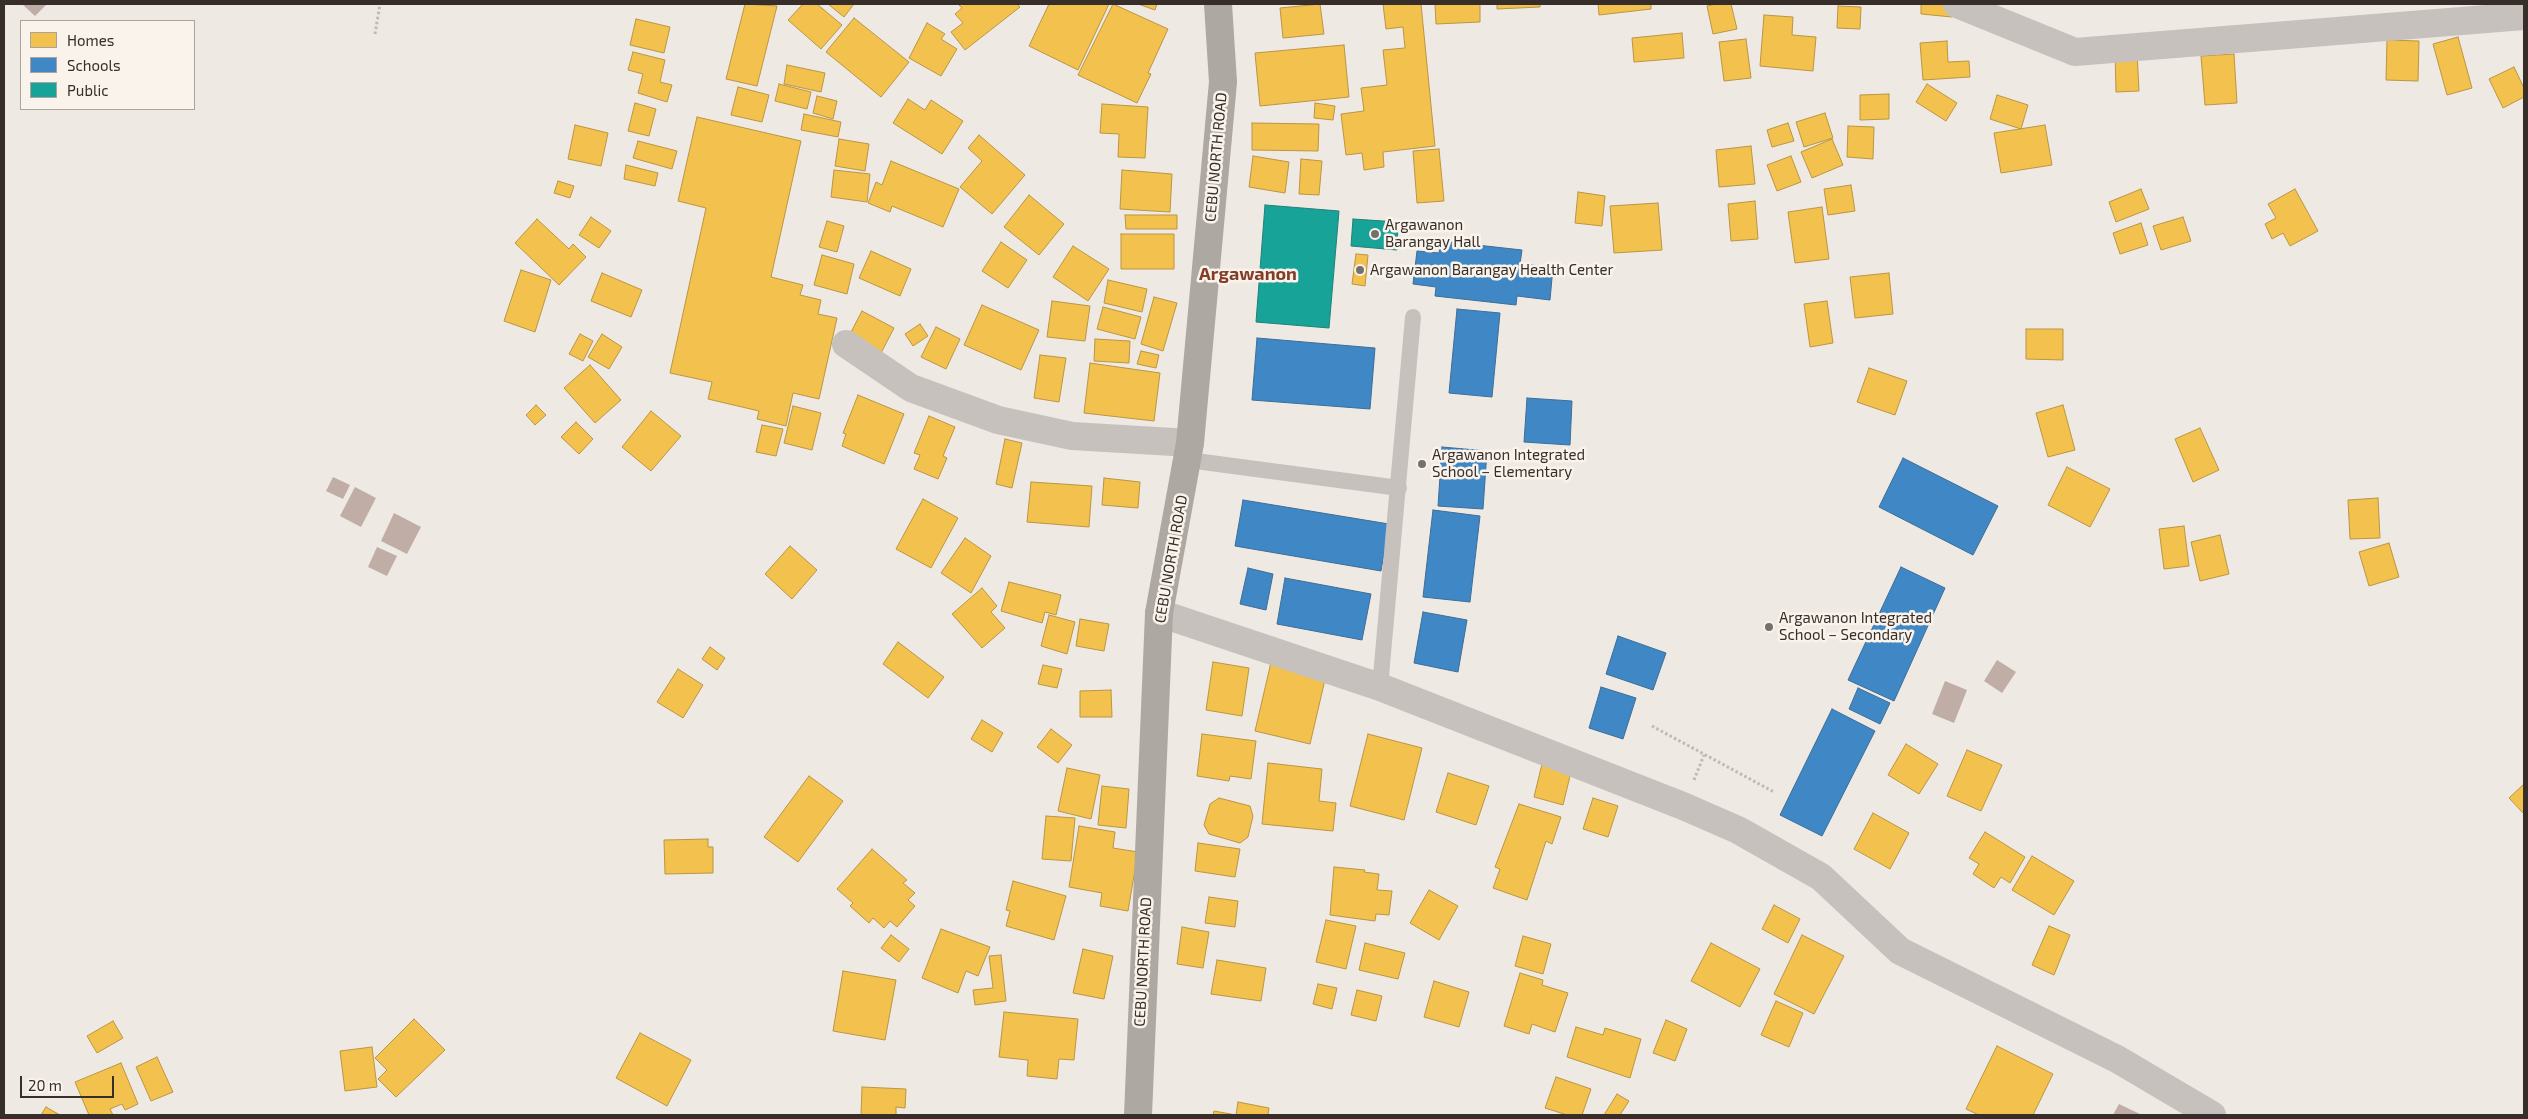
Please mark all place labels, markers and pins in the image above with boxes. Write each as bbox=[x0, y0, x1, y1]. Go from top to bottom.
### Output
place label: Argawanon Barangay Hall bbox=[1385, 216, 1480, 251]
marker: Argawanon Barangay Hall bbox=[1369, 228, 1381, 240]
place label: Argawanon Barangay Health Center bbox=[1370, 261, 1614, 279]
marker: Argawanon Barangay Health Center bbox=[1354, 264, 1366, 276]
place label: Argawanon Integrated School – Elementary bbox=[1432, 446, 1585, 481]
marker: Argawanon Integrated School – Elementary bbox=[1416, 458, 1428, 470]
place label: Argawanon Integrated School – Secondary bbox=[1779, 609, 1932, 644]
marker: Argawanon Integrated School – Secondary bbox=[1763, 621, 1775, 633]

